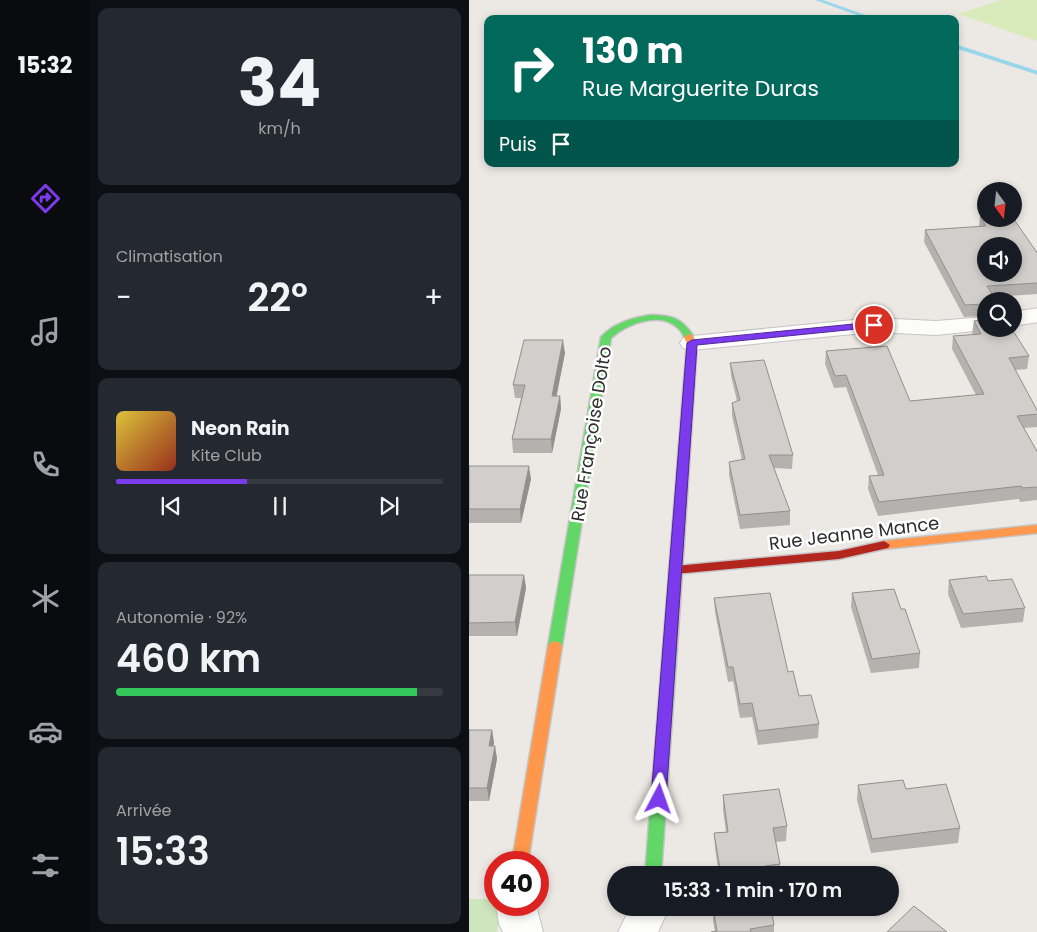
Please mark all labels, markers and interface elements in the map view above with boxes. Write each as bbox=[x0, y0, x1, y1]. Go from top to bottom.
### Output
text: 130 m bbox=[582, 26, 684, 75]
icon: right bbox=[499, 35, 564, 100]
text: 34 bbox=[238, 38, 321, 129]
text: 15:32 bbox=[18, 50, 72, 81]
text: Rue Marguerite Duras bbox=[582, 73, 819, 104]
text: km/h bbox=[258, 117, 301, 140]
icon: arrive bbox=[547, 130, 575, 158]
text: Puis bbox=[499, 131, 537, 158]
icon: directions bbox=[28, 181, 63, 216]
north arrow bbox=[977, 182, 1021, 228]
map controls bbox=[977, 182, 1022, 337]
button: sound bbox=[977, 237, 1022, 282]
text: Climatisation bbox=[116, 245, 223, 268]
text: 22° bbox=[247, 271, 308, 324]
text: − bbox=[116, 278, 131, 317]
text: + bbox=[424, 278, 443, 317]
button: search bbox=[977, 292, 1022, 337]
pin bbox=[853, 304, 895, 346]
icon: arrive bbox=[860, 311, 888, 339]
icon: music bbox=[28, 314, 63, 349]
street label: Rue Françoise Dolto bbox=[565, 345, 617, 523]
text: Neon Rain bbox=[191, 415, 290, 442]
text: Kite Club bbox=[191, 444, 262, 467]
icon: phone bbox=[28, 447, 63, 482]
icon: previous bbox=[157, 492, 185, 520]
icon: pause bbox=[266, 492, 294, 520]
icon: next bbox=[375, 492, 403, 520]
street label: Rue Jeanne Mance bbox=[767, 510, 941, 556]
icon: climate bbox=[28, 581, 63, 616]
text: Autonomie · 92% bbox=[116, 606, 247, 629]
text: 460 km bbox=[116, 632, 261, 685]
icon: car bbox=[28, 714, 63, 749]
position arrow bbox=[632, 772, 684, 824]
text: Arrivée bbox=[116, 799, 171, 822]
text: 15:33 bbox=[116, 825, 210, 878]
icon: filters bbox=[28, 848, 63, 883]
speed limit sign: 40 bbox=[484, 851, 549, 916]
text: 15:33 · 1 min · 170 m bbox=[664, 877, 842, 904]

